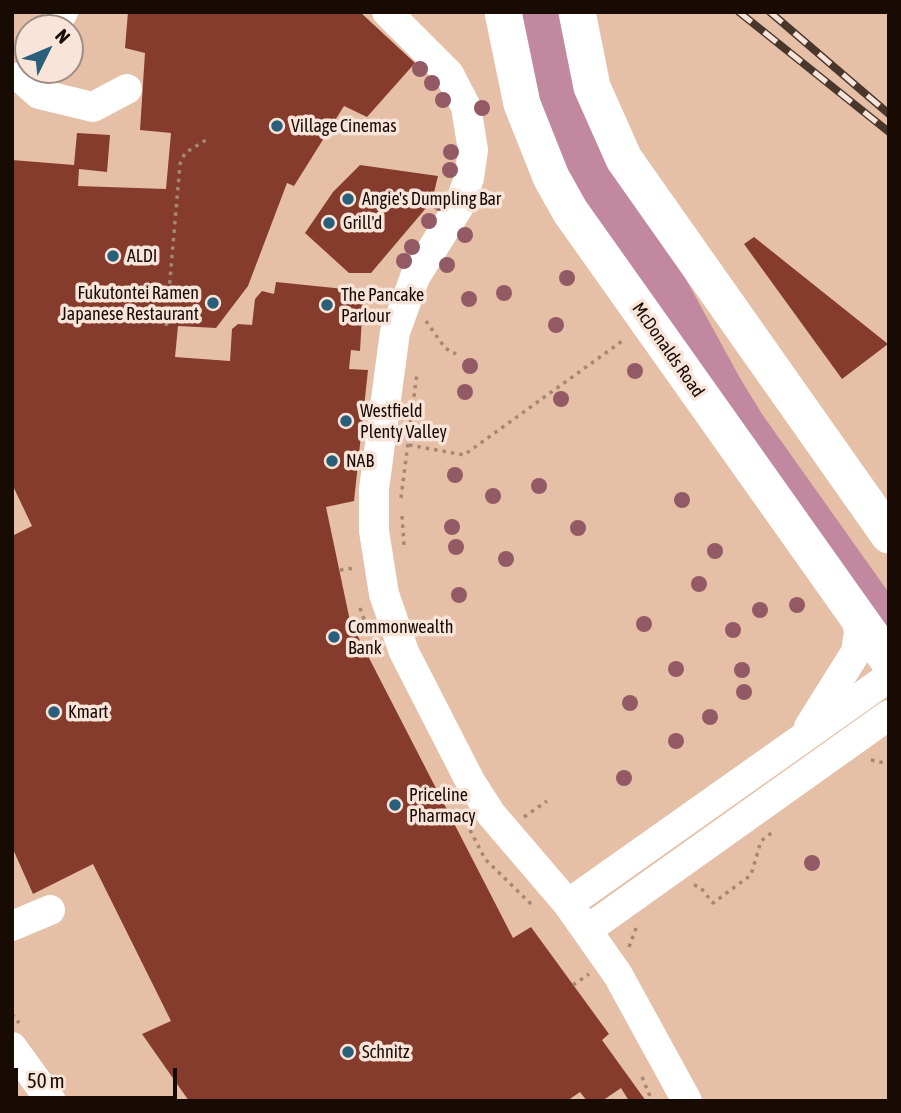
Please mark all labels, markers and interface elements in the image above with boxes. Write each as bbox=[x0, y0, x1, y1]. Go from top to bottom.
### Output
north arrow bbox=[14, 14, 84, 84]
text: N bbox=[51, 24, 75, 48]
place label: Village Cinemas bbox=[291, 115, 397, 137]
marker: Village Cinemas bbox=[269, 118, 285, 134]
place label: Angie's Dumpling Bar bbox=[362, 188, 501, 210]
marker: Angie's Dumpling Bar bbox=[340, 191, 356, 207]
place label: Grill'd bbox=[343, 212, 382, 234]
marker: Grill'd bbox=[321, 215, 337, 231]
place label: ALDI bbox=[127, 245, 157, 267]
marker: ALDI bbox=[105, 248, 121, 264]
place label: Fukutontei Ramen Japanese Restaurant bbox=[61, 282, 199, 324]
place label: The Pancake Parlour bbox=[341, 284, 424, 326]
marker: Fukutontei Ramen Japanese Restaurant bbox=[205, 295, 221, 311]
marker: The Pancake Parlour bbox=[319, 297, 335, 313]
street label: McDonalds Road bbox=[627, 298, 709, 402]
place label: Westfield Plenty Valley bbox=[360, 400, 447, 442]
marker: Westfield Plenty Valley bbox=[338, 413, 354, 429]
place label: NAB bbox=[346, 450, 374, 472]
marker: NAB bbox=[324, 453, 340, 469]
place label: Commonwealth Bank bbox=[348, 616, 453, 658]
marker: Commonwealth Bank bbox=[326, 629, 342, 645]
place label: Kmart bbox=[68, 701, 108, 723]
marker: Kmart bbox=[46, 704, 62, 720]
place label: Priceline Pharmacy bbox=[409, 784, 476, 826]
marker: Priceline Pharmacy bbox=[387, 797, 403, 813]
place label: Schnitz bbox=[362, 1041, 409, 1063]
marker: Schnitz bbox=[340, 1044, 356, 1060]
scale bar bbox=[18, 1054, 180, 1098]
text: 50 m bbox=[27, 1068, 65, 1092]

